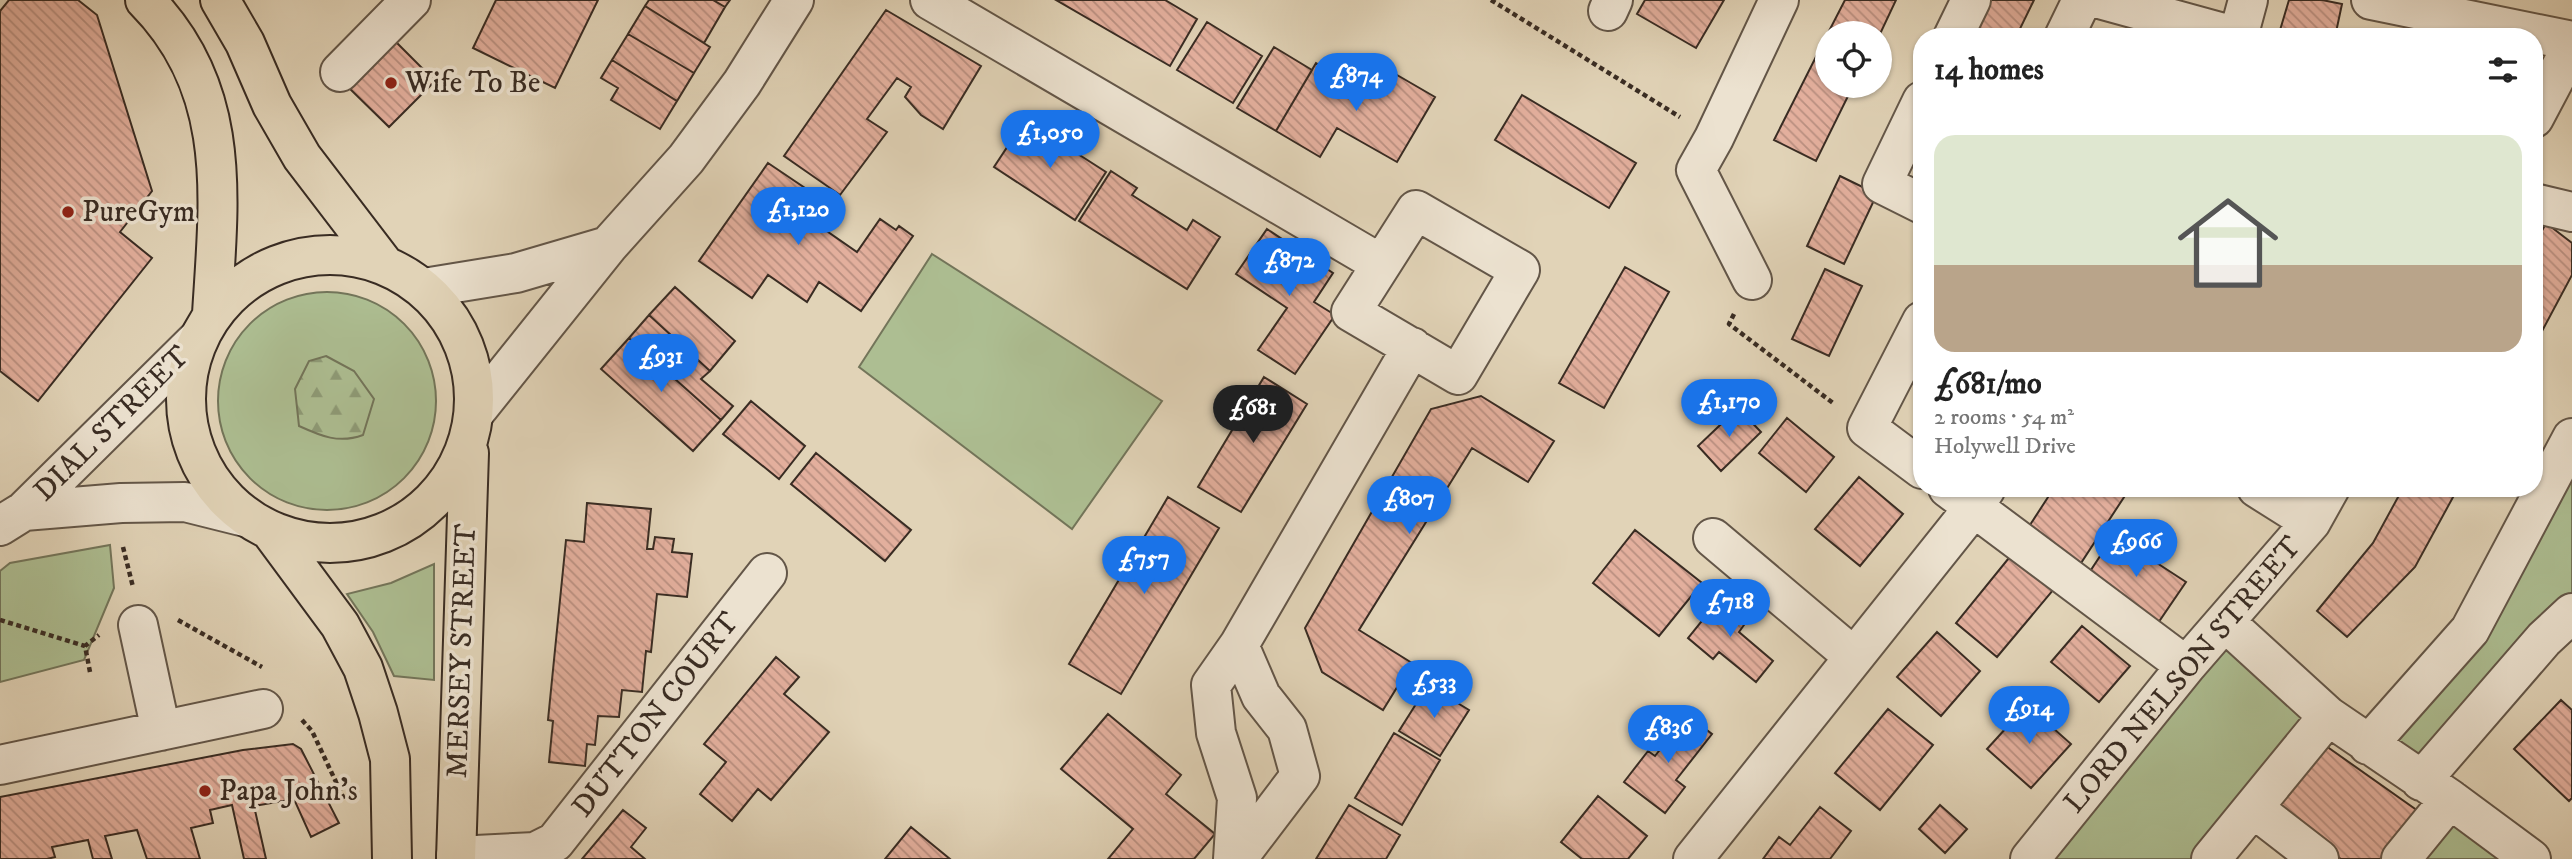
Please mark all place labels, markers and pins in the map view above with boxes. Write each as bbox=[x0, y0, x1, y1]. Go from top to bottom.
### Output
pin: £874 bbox=[1315, 54, 1397, 113]
place label: Wife To Be bbox=[404, 65, 540, 102]
marker: Wife To Be bbox=[383, 75, 399, 91]
pin: £1,050 bbox=[993, 110, 1107, 170]
pin: £1,120 bbox=[741, 188, 855, 247]
place label: PureGym bbox=[82, 194, 195, 231]
marker: PureGym bbox=[60, 204, 76, 220]
pin: £872 bbox=[1248, 238, 1330, 298]
pin: £931 bbox=[620, 334, 702, 394]
pin: £1,170 bbox=[1672, 380, 1786, 439]
pin: £681 bbox=[1212, 386, 1294, 445]
pin: £807 bbox=[1368, 476, 1450, 536]
pin: £966 bbox=[2095, 520, 2177, 579]
pin: £757 bbox=[1103, 536, 1185, 596]
pin: £718 bbox=[1689, 580, 1771, 639]
pin: £533 bbox=[1393, 660, 1475, 720]
pin: £914 bbox=[1988, 686, 2070, 746]
pin: £836 bbox=[1627, 706, 1709, 765]
place label: Papa John's bbox=[219, 773, 358, 810]
marker: Papa John's bbox=[197, 783, 213, 799]

